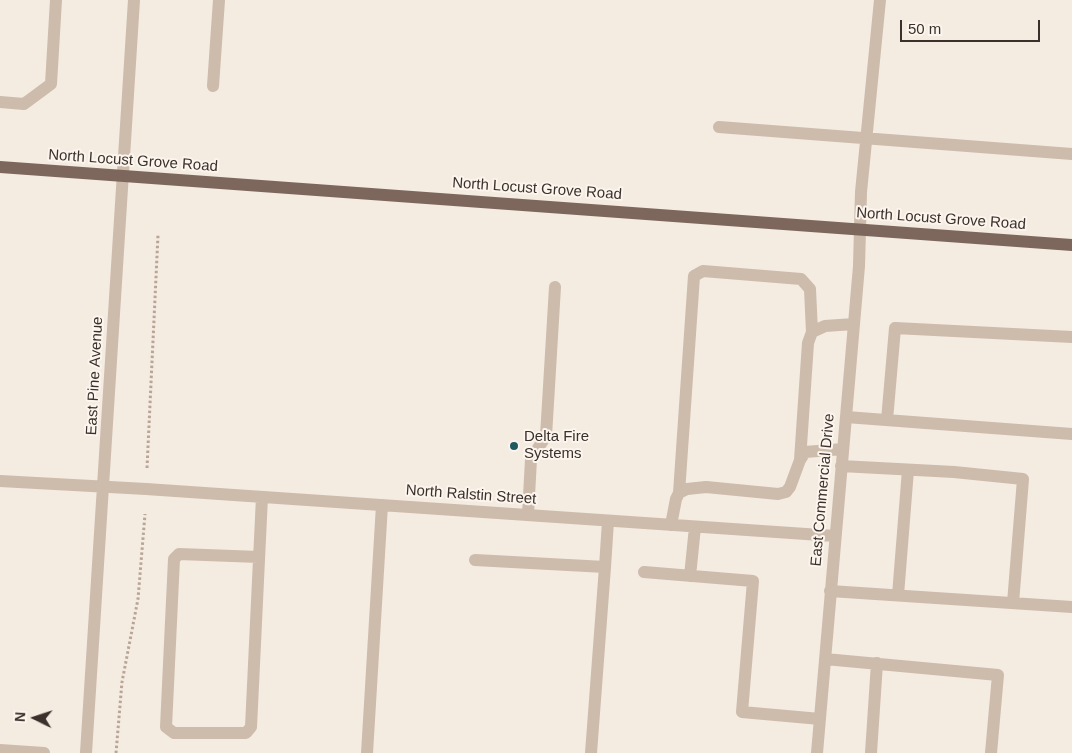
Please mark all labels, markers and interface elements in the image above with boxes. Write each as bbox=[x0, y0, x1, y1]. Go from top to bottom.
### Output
scale bar bbox=[902, 10, 1042, 42]
text: 50 m bbox=[908, 20, 941, 37]
street label: North Locust Grove Road bbox=[48, 146, 218, 176]
street label: North Locust Grove Road bbox=[452, 174, 622, 204]
street label: North Locust Grove Road bbox=[856, 204, 1026, 234]
street label: East Pine Avenue bbox=[83, 316, 107, 436]
street label: East Commercial Drive bbox=[807, 413, 839, 567]
place label: Delta Fire Systems bbox=[524, 428, 589, 463]
marker: Delta Fire Systems bbox=[508, 440, 520, 452]
street label: North Ralstin Street bbox=[405, 481, 537, 509]
north arrow bbox=[10, 693, 60, 743]
text: N bbox=[12, 711, 28, 723]

